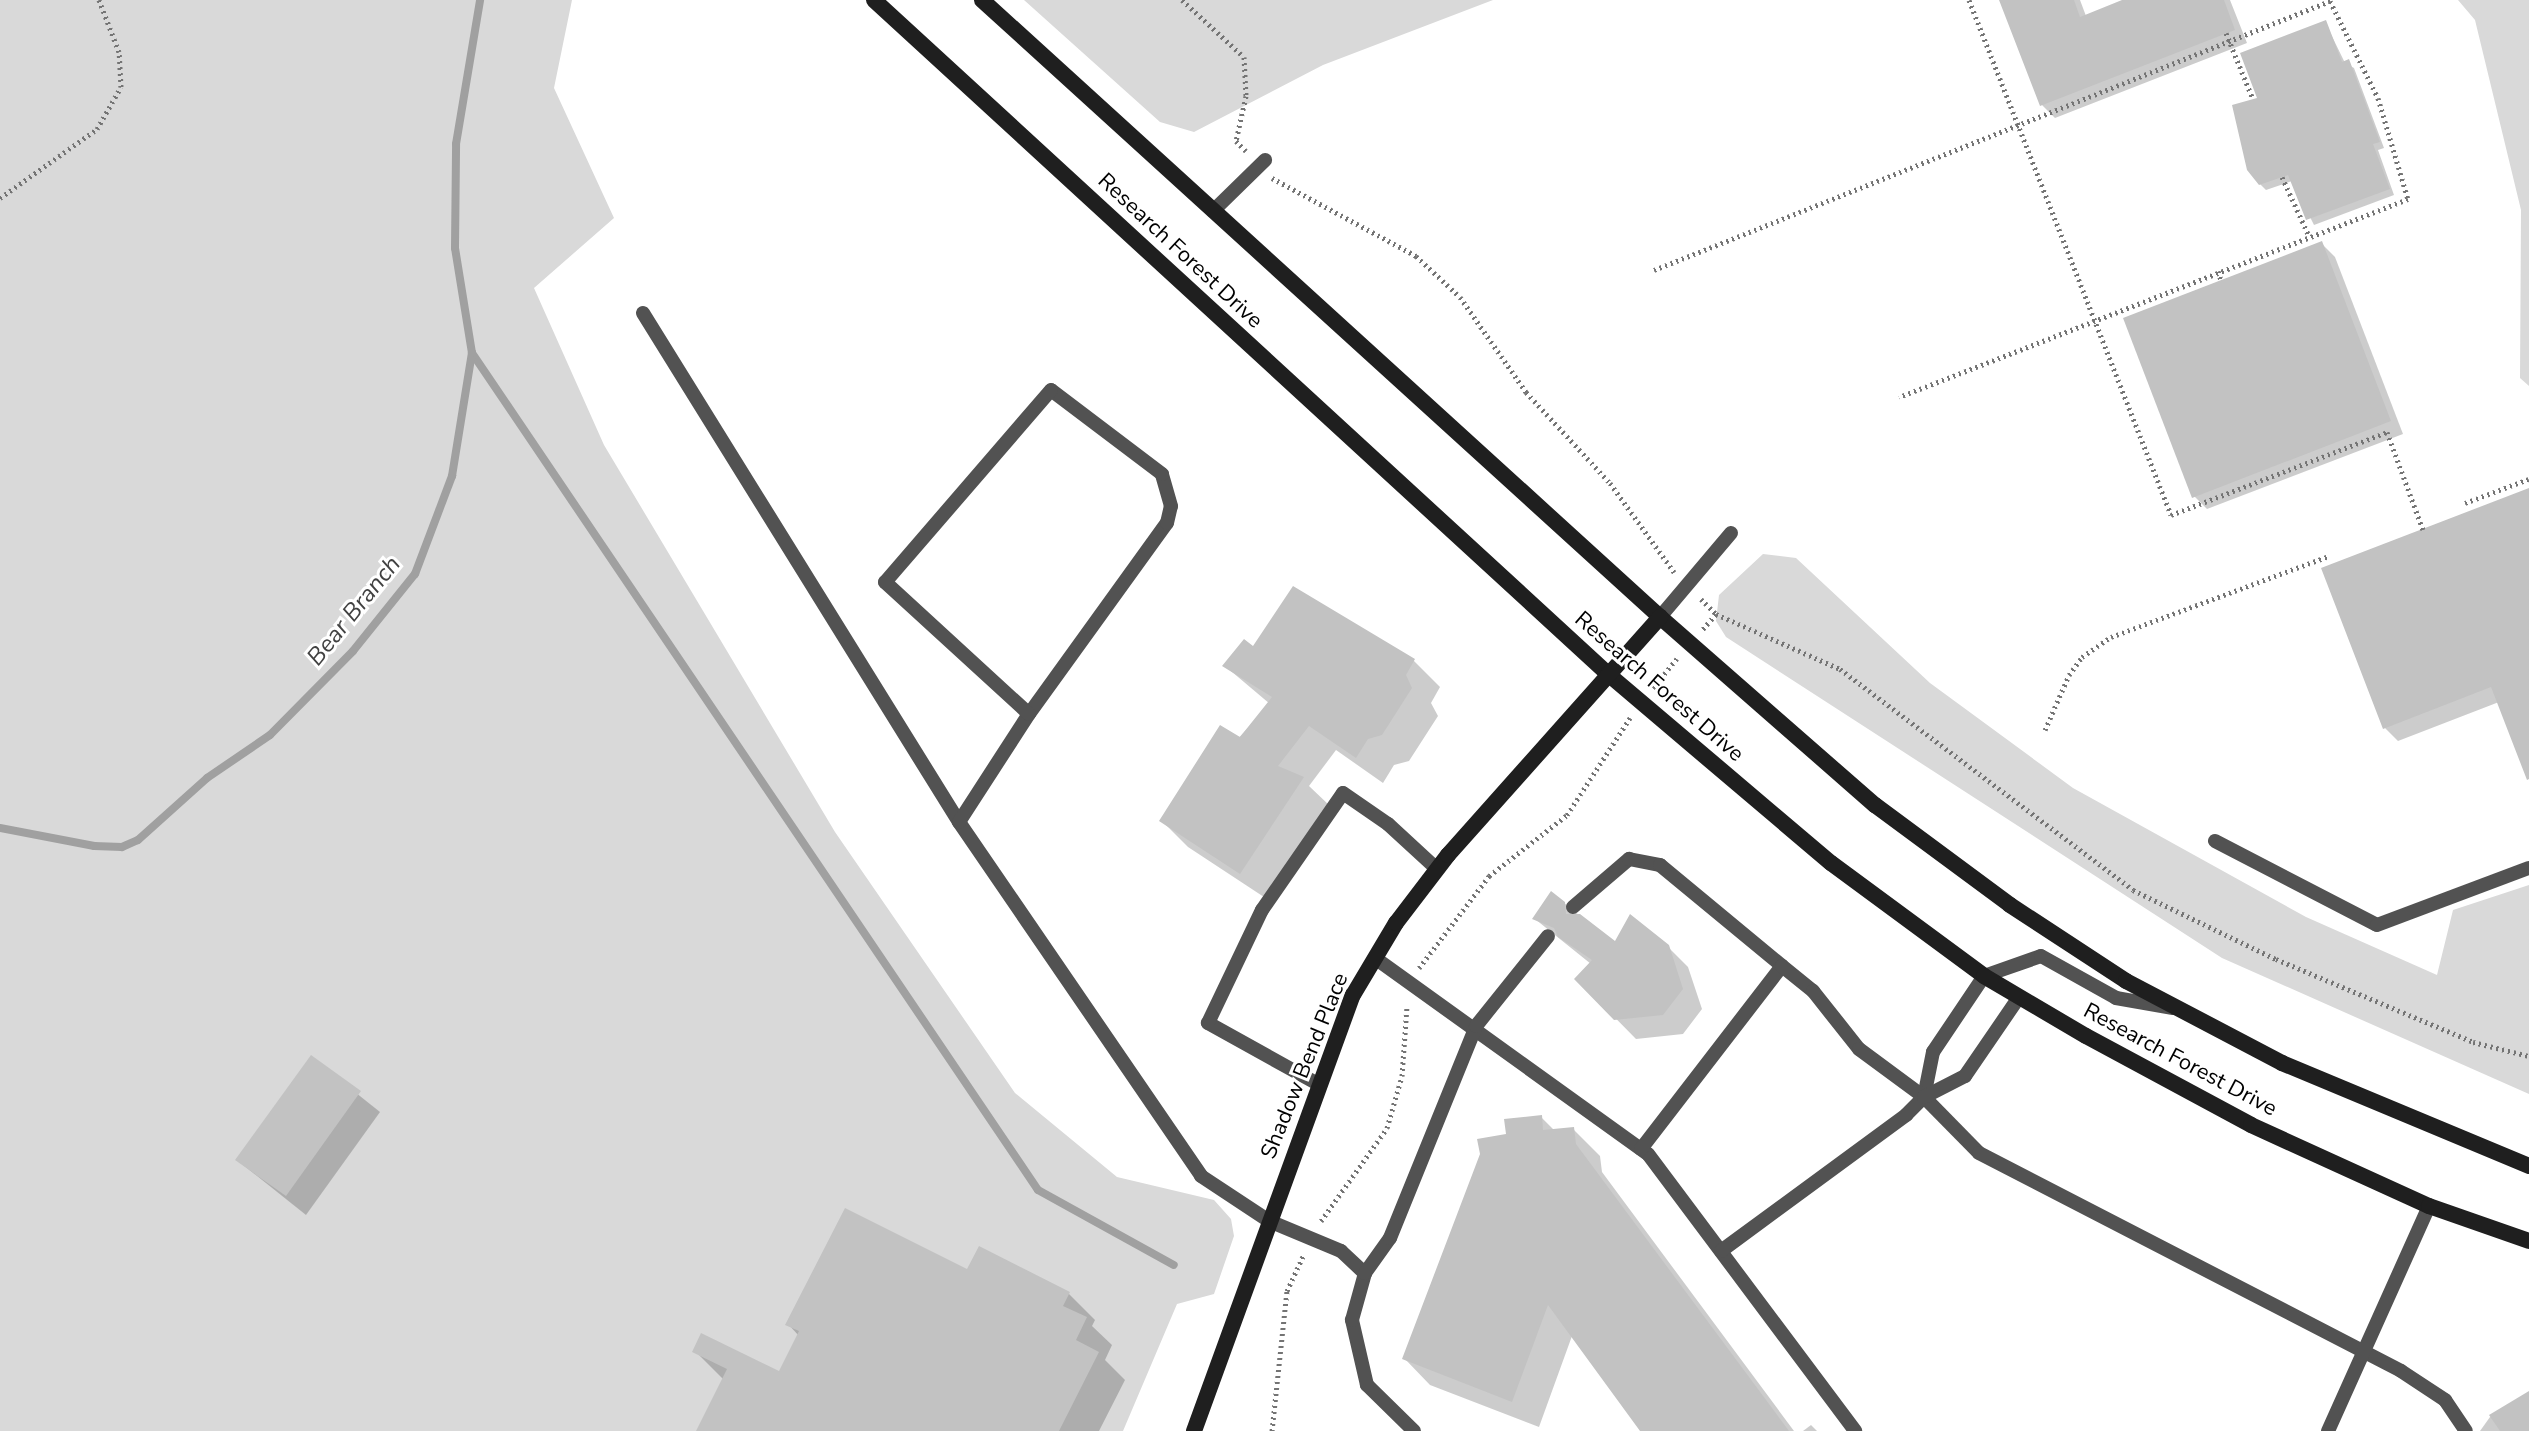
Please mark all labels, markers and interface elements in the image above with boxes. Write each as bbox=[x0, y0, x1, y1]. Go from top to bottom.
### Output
street label: Research Forest Drive bbox=[1092, 168, 1268, 334]
water label: Bear Branch bbox=[301, 551, 407, 671]
street label: Research Forest Drive bbox=[1569, 606, 1749, 768]
street label: Shadow Bend Place bbox=[1256, 969, 1354, 1163]
street label: Research Forest Drive bbox=[2079, 998, 2281, 1122]

